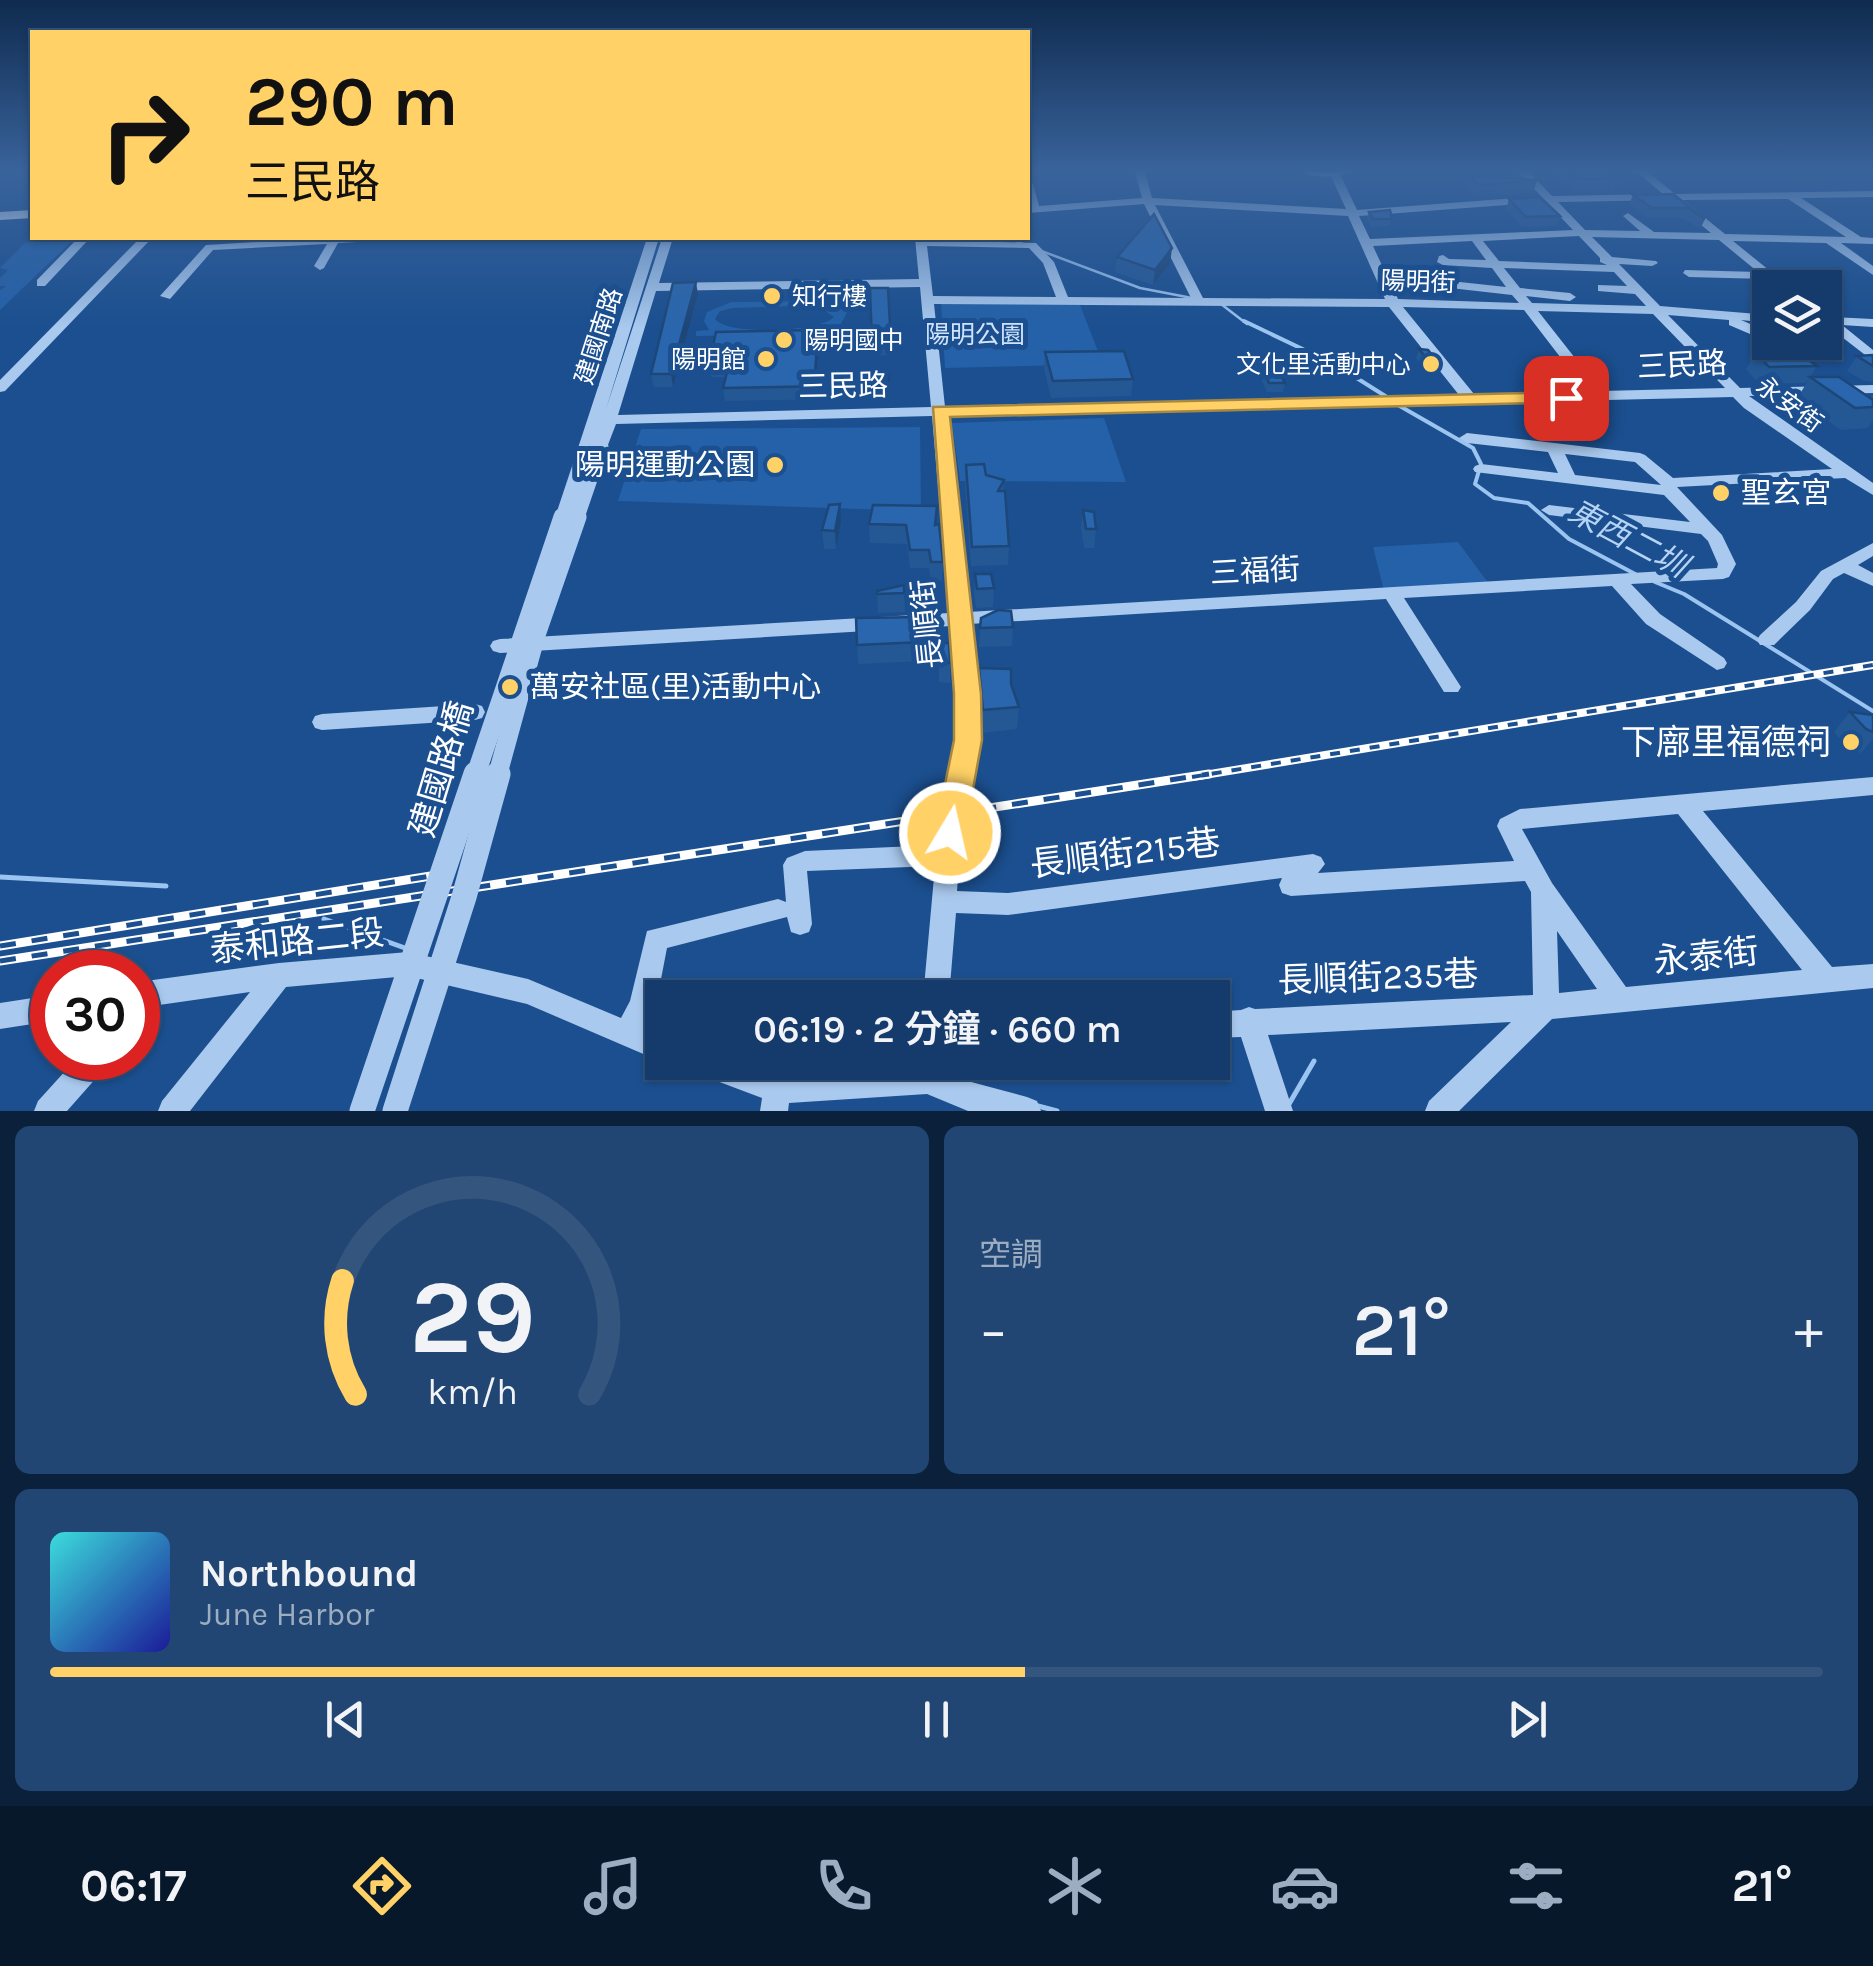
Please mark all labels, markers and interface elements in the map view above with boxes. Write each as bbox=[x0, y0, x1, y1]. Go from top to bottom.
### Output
text: 290 m bbox=[245, 61, 458, 143]
icon: right bbox=[80, 70, 210, 200]
text: 三民路 bbox=[245, 156, 380, 208]
street label: 陽明街 bbox=[1380, 266, 1456, 297]
map controls bbox=[1752, 270, 1842, 360]
button: layers bbox=[1752, 270, 1842, 360]
place label: 知行樓 bbox=[792, 282, 867, 311]
street label: 建國南路 bbox=[569, 284, 628, 388]
marker: 知行樓 bbox=[761, 285, 783, 307]
park label: 陽明公園 bbox=[925, 320, 1025, 349]
place label: 陽明國中 bbox=[804, 326, 904, 355]
marker: 陽明國中 bbox=[773, 329, 795, 351]
place label: 陽明館 bbox=[671, 345, 746, 374]
street label: 三民路 bbox=[1636, 345, 1728, 385]
marker: 陽明館 bbox=[755, 348, 777, 370]
place label: 文化里活動中心 bbox=[1236, 350, 1411, 379]
marker: 文化里活動中心 bbox=[1420, 353, 1442, 375]
pin bbox=[1524, 356, 1609, 441]
street label: 三民路 bbox=[798, 367, 888, 405]
icon: arrive bbox=[1539, 371, 1594, 426]
street label: 永安街 bbox=[1751, 371, 1829, 438]
place label: 陽明運動公園 bbox=[575, 447, 755, 483]
marker: 陽明運動公園 bbox=[764, 454, 786, 476]
place label: 聖玄宮 bbox=[1741, 475, 1831, 511]
marker: 聖玄宮 bbox=[1710, 482, 1732, 504]
water label: 東西二圳 bbox=[1563, 492, 1696, 587]
street label: 三福街 bbox=[1209, 551, 1301, 591]
street label: 長順街 bbox=[904, 577, 950, 671]
place label: 萬安社區(里)活動中心 bbox=[530, 669, 821, 705]
marker: 萬安社區(里)活動中心 bbox=[499, 676, 521, 698]
street label: 建國路橋 bbox=[401, 696, 482, 842]
place label: 下廍里福德祠 bbox=[1621, 722, 1831, 763]
marker: 下廍里福德祠 bbox=[1840, 731, 1862, 753]
position arrow bbox=[898, 781, 1002, 885]
street label: 長順街215巷 bbox=[1027, 821, 1223, 886]
street label: 泰和路二段 bbox=[208, 912, 386, 971]
street label: 永泰街 bbox=[1652, 931, 1760, 982]
speed limit sign: 30 bbox=[30, 950, 160, 1080]
street label: 長順街235巷 bbox=[1277, 954, 1479, 1001]
text: 06:19 · 2 分鐘 · 660 m bbox=[753, 1007, 1122, 1052]
text: 空調 bbox=[979, 1236, 1043, 1273]
text: 29 bbox=[409, 1257, 535, 1378]
text: 21° bbox=[1351, 1286, 1451, 1374]
text: − bbox=[979, 1298, 1008, 1362]
text: + bbox=[1794, 1298, 1823, 1362]
text: km/h bbox=[427, 1371, 517, 1413]
text: Northbound bbox=[200, 1551, 418, 1596]
text: June Harbor bbox=[200, 1596, 374, 1633]
icon: previous bbox=[318, 1692, 373, 1747]
icon: pause bbox=[909, 1692, 964, 1747]
icon: next bbox=[1500, 1692, 1555, 1747]
icon: directions bbox=[347, 1851, 417, 1921]
icon: music bbox=[578, 1851, 648, 1921]
icon: phone bbox=[809, 1851, 879, 1921]
icon: climate bbox=[1040, 1851, 1110, 1921]
icon: car bbox=[1270, 1851, 1340, 1921]
icon: filters bbox=[1501, 1851, 1571, 1921]
text: 06:17 bbox=[80, 1860, 187, 1912]
text: 21° bbox=[1732, 1860, 1793, 1912]

